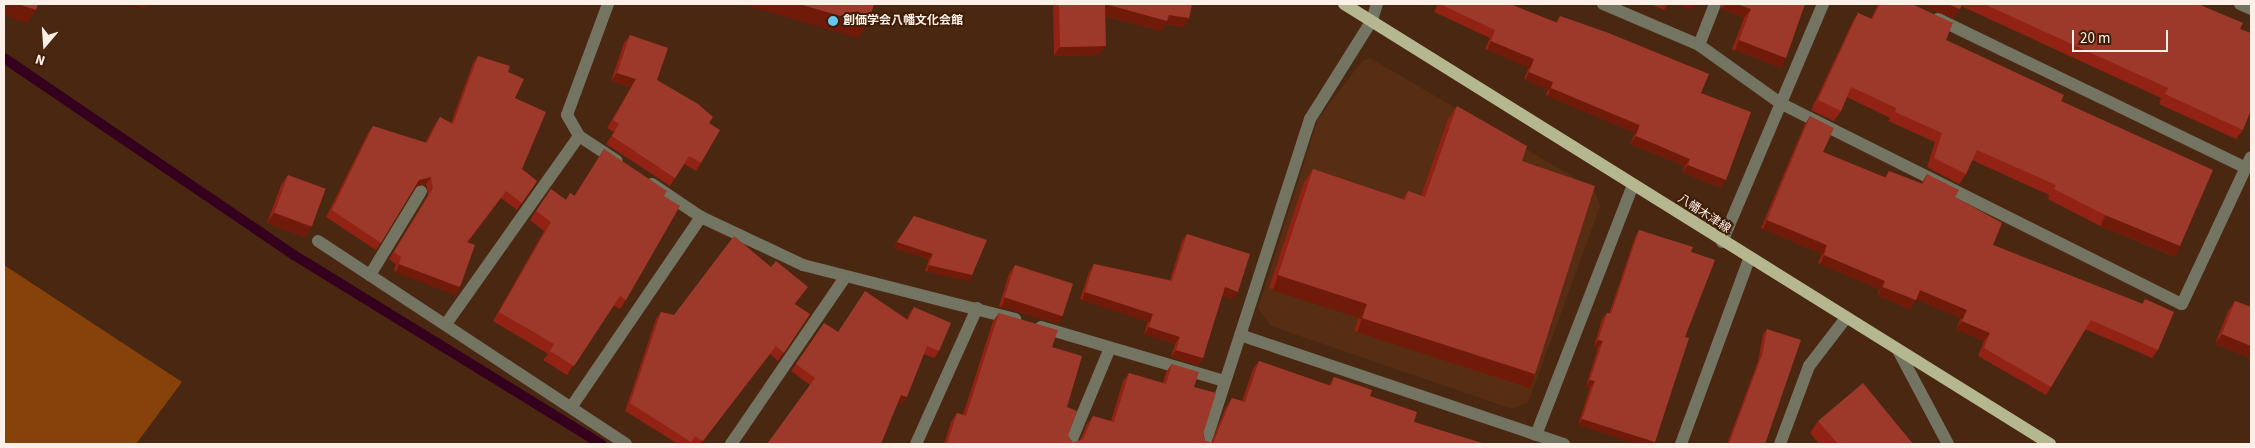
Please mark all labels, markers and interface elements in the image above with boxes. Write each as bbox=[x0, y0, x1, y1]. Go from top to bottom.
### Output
place label: 創価学会八幡文化会館 bbox=[843, 14, 963, 28]
marker: 創価学会八幡文化会館 bbox=[827, 15, 839, 27]
north arrow bbox=[20, 20, 70, 70]
scale bar bbox=[2075, 20, 2171, 52]
text: 20 m bbox=[2080, 28, 2110, 49]
text: N bbox=[33, 48, 48, 70]
street label: 八幡木津線 bbox=[1675, 192, 1733, 236]

